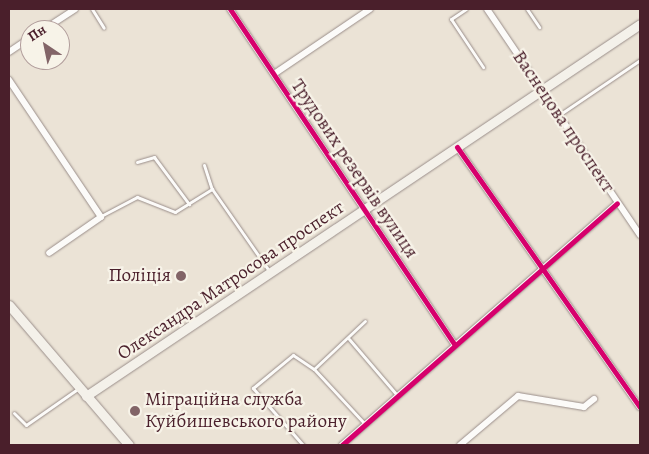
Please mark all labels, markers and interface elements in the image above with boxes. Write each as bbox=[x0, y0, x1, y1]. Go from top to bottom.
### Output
north arrow bbox=[20, 20, 70, 70]
text: Пн bbox=[24, 20, 50, 46]
street label: Васнецова проспект bbox=[507, 47, 619, 197]
street label: Трудових резервів вулиця bbox=[286, 75, 422, 263]
street label: Олександра Матросова проспект bbox=[113, 196, 349, 366]
place label: Поліція bbox=[108, 265, 171, 287]
marker: Поліція bbox=[175, 270, 187, 282]
place label: Міграційна служба Куйбишевського району bbox=[145, 389, 347, 433]
marker: Міграційна служба Куйбишевського району bbox=[129, 405, 141, 417]

